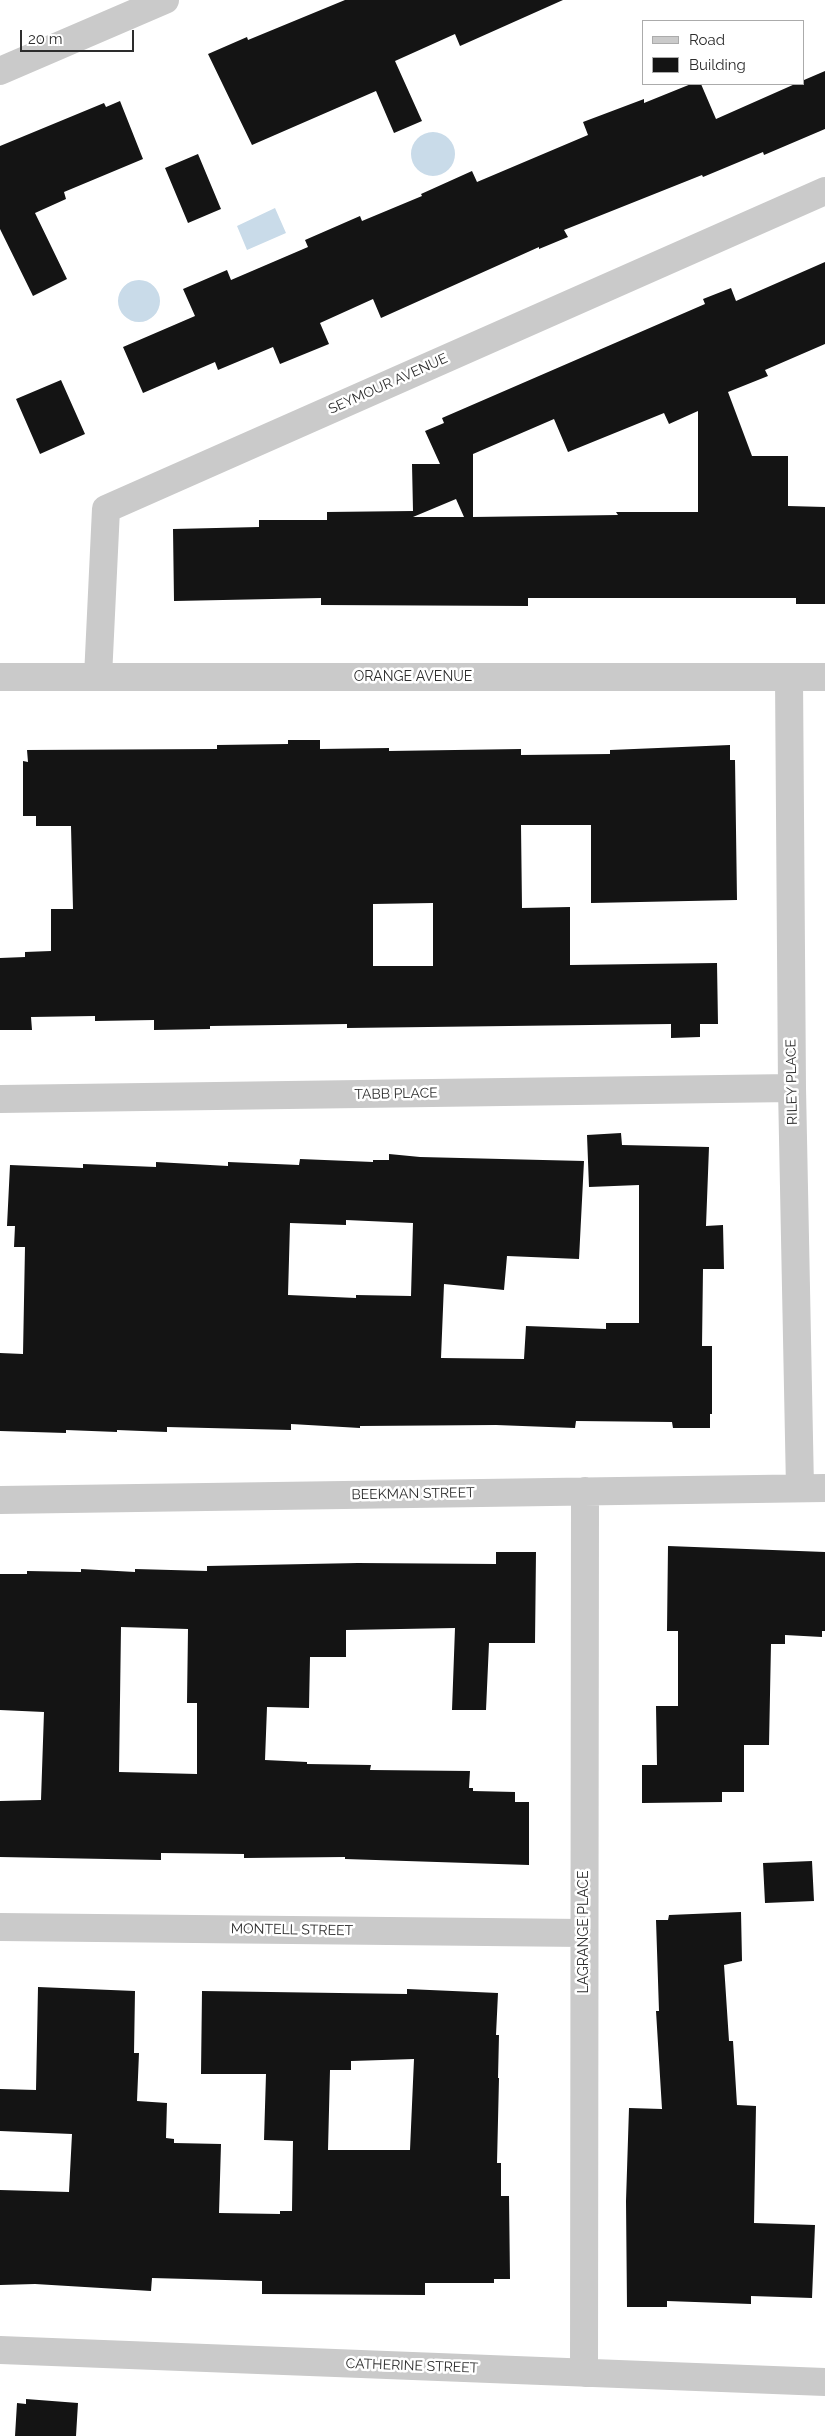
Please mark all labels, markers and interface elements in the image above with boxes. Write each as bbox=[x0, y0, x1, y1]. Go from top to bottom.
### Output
scale bar bbox=[22, 20, 136, 52]
legend bbox=[642, 20, 805, 85]
text: 20 m bbox=[28, 30, 63, 48]
text: Road bbox=[689, 31, 725, 49]
text: Building bbox=[689, 56, 746, 74]
street label: SEYMOUR AVENUE bbox=[326, 350, 450, 418]
street label: ORANGE AVENUE bbox=[354, 669, 472, 685]
street label: RILEY PLACE bbox=[783, 1039, 801, 1125]
street label: TABB PLACE bbox=[354, 1085, 438, 1103]
street label: BEEKMAN STREET bbox=[351, 1485, 475, 1503]
street label: LAGRANGE PLACE bbox=[576, 1871, 592, 1993]
street label: MONTELL STREET bbox=[231, 1921, 353, 1939]
street label: CATHERINE STREET bbox=[345, 2355, 479, 2377]

